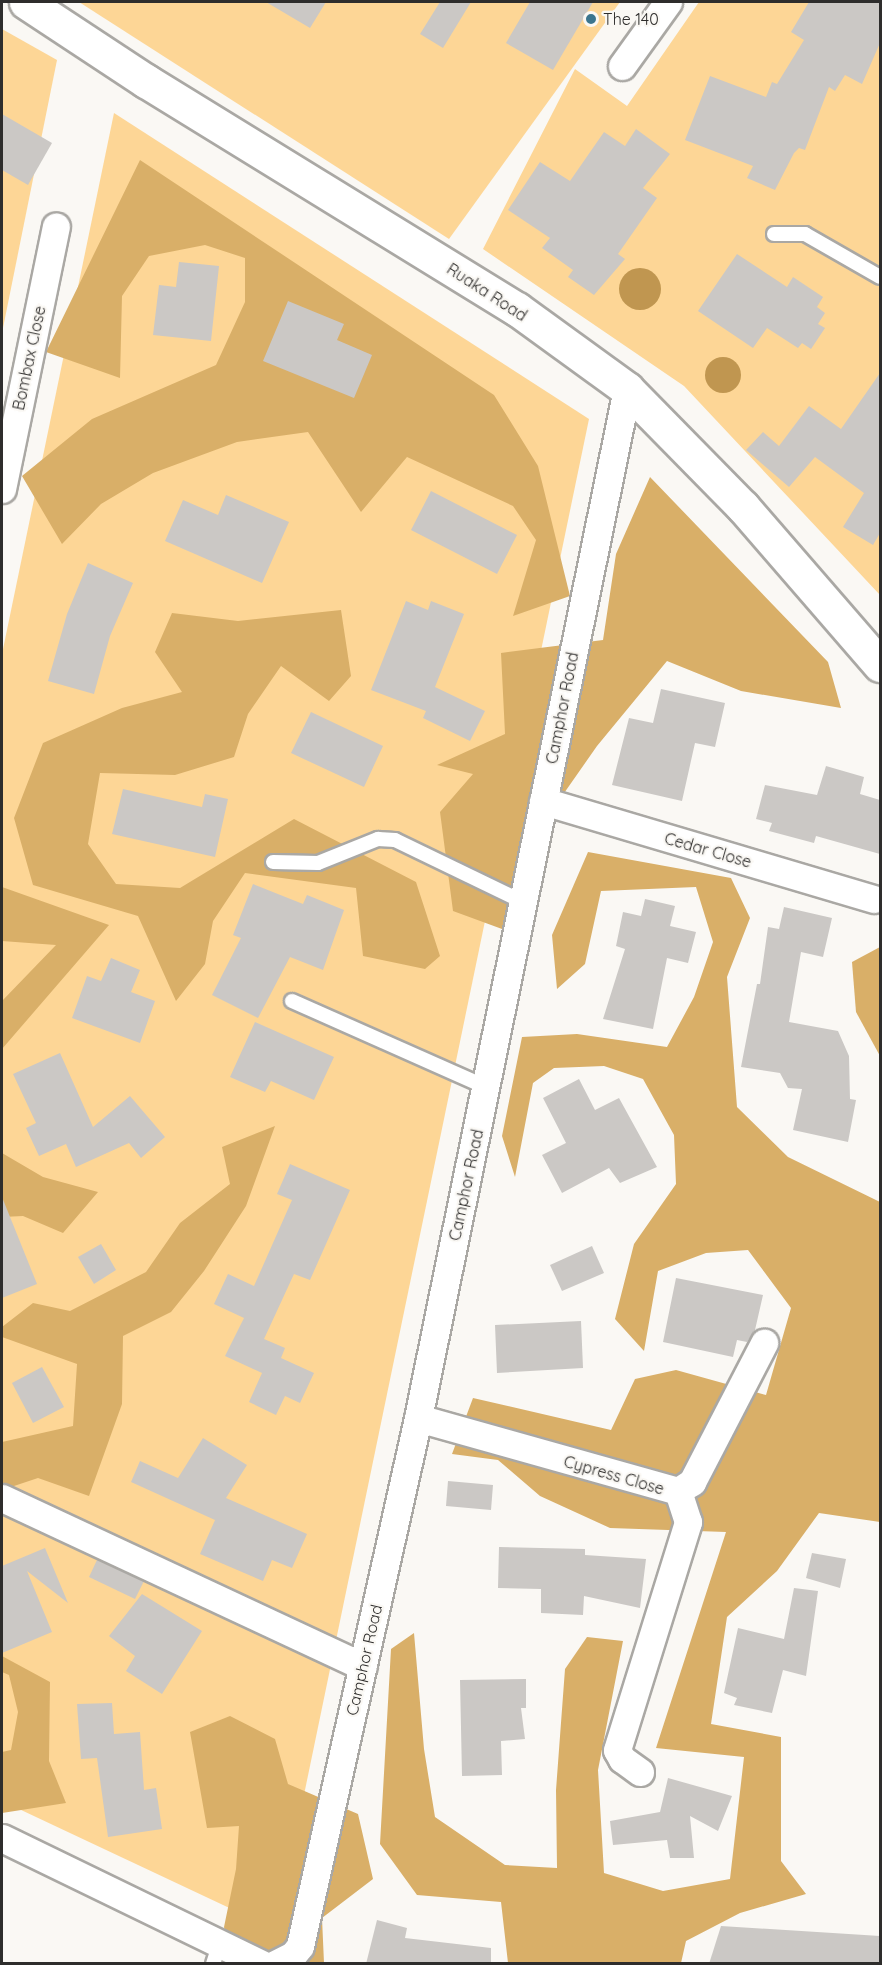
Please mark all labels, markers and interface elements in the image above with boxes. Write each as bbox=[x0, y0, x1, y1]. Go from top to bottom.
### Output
place label: The 140 bbox=[603, 9, 659, 29]
marker: The 140 bbox=[584, 12, 598, 26]
street label: Ruaka Road bbox=[443, 259, 531, 325]
street label: Bombax Close bbox=[9, 304, 49, 412]
street label: Camphor Road bbox=[542, 651, 582, 765]
street label: Cedar Close bbox=[662, 828, 754, 872]
street label: Camphor Road bbox=[445, 1128, 487, 1242]
street label: Cypress Close bbox=[562, 1451, 666, 1499]
street label: Camphor Road bbox=[342, 1603, 386, 1717]

